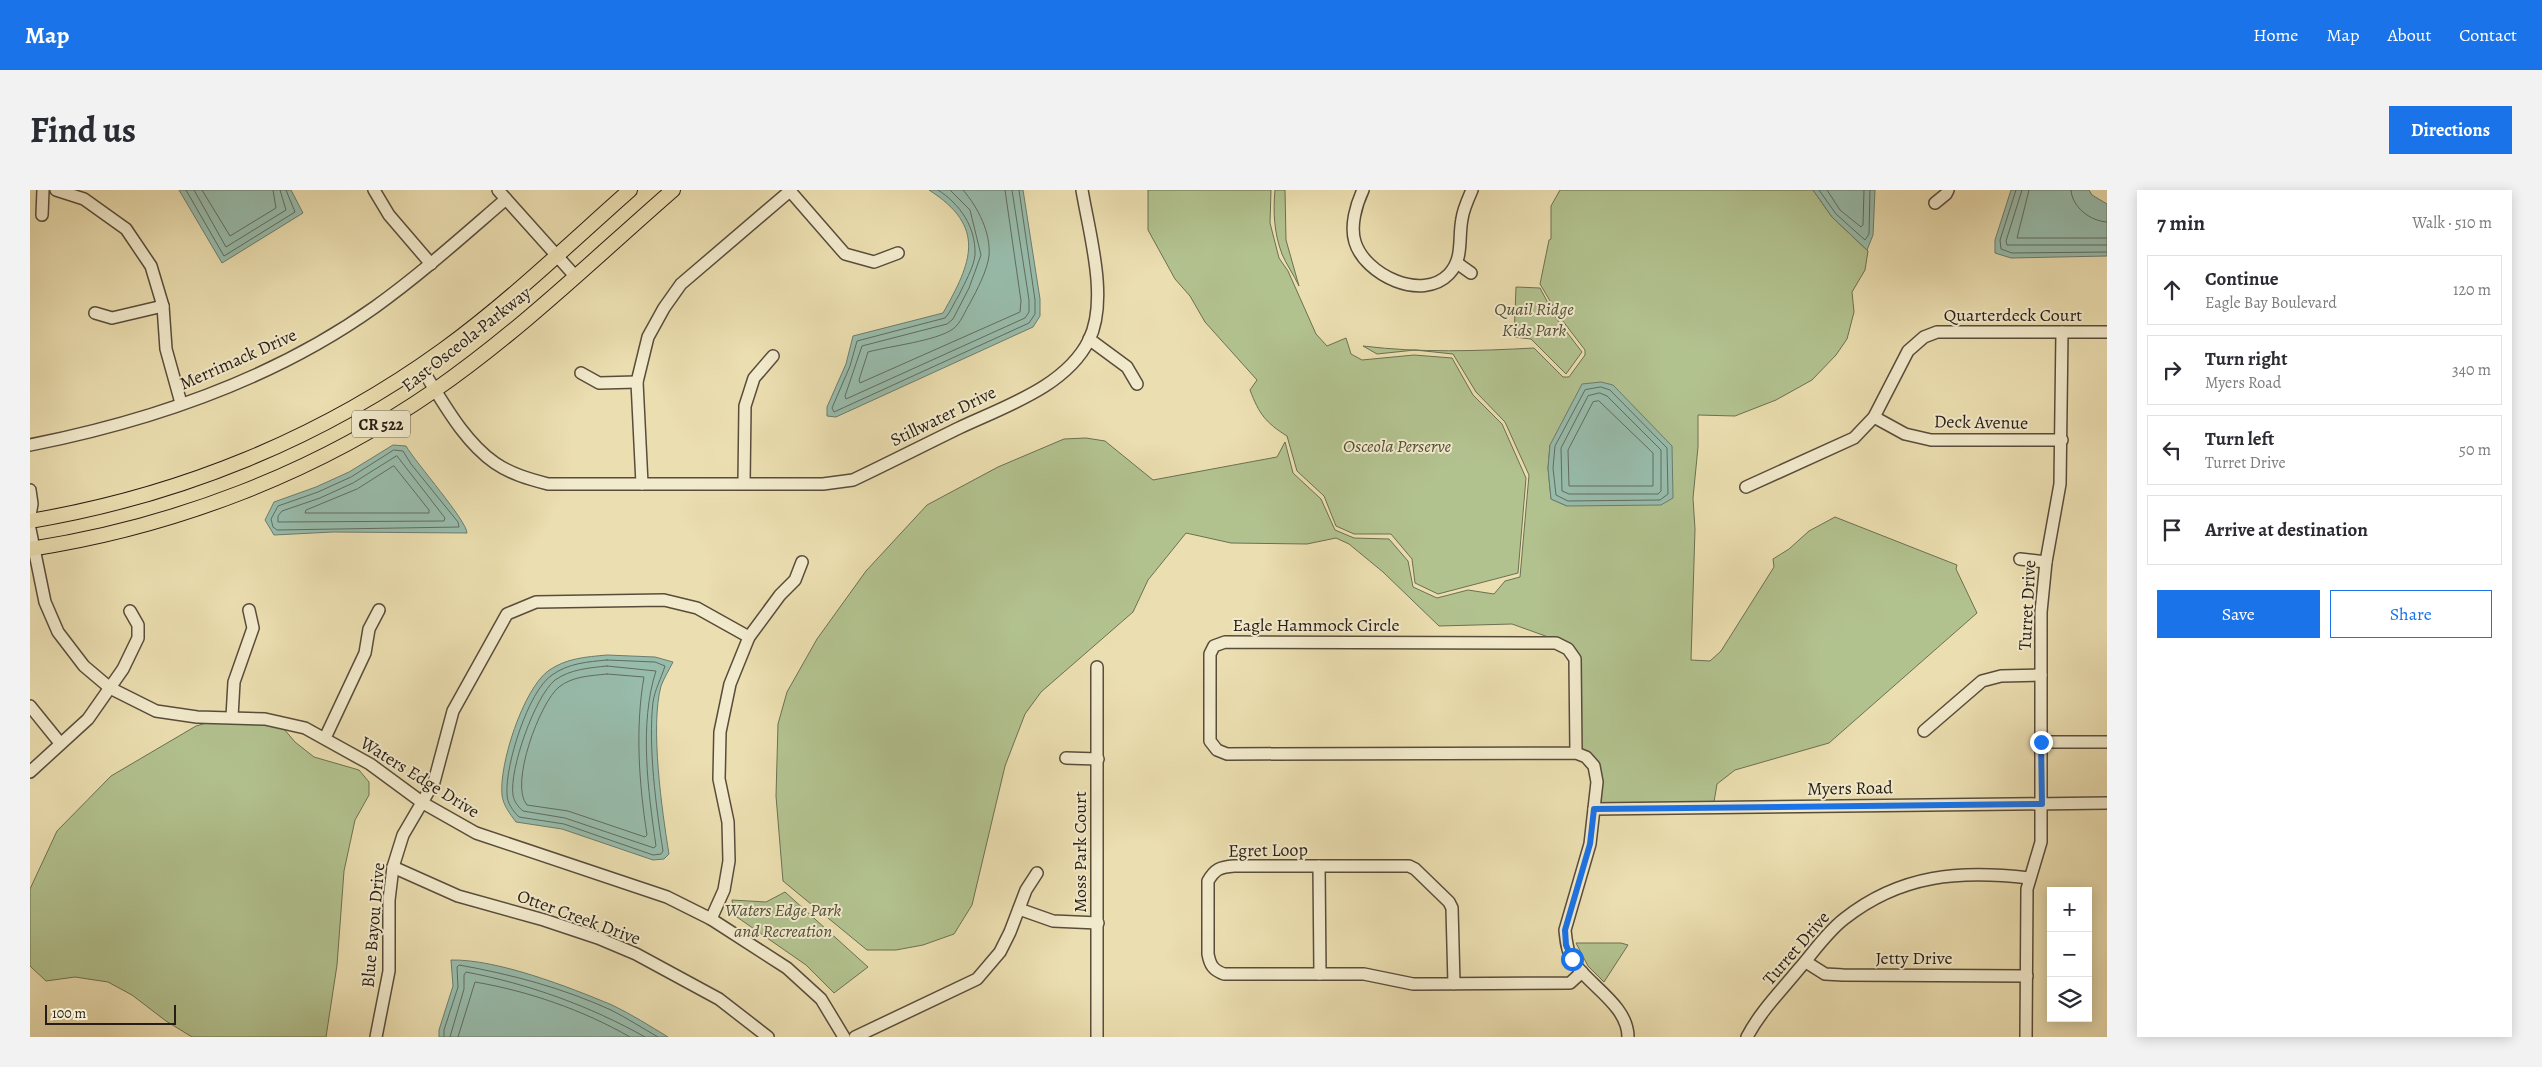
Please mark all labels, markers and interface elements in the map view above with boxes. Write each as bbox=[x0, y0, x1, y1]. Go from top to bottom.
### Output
text: Map bbox=[25, 19, 69, 51]
text: Home bbox=[2253, 23, 2298, 47]
text: Map bbox=[2326, 23, 2359, 47]
text: About bbox=[2387, 23, 2431, 47]
text: Contact bbox=[2459, 23, 2517, 47]
text: Find us bbox=[30, 106, 136, 154]
button: Directions bbox=[2389, 106, 2512, 154]
text: 7 min bbox=[2157, 209, 2205, 237]
text: Walk · 510 m bbox=[2412, 212, 2492, 234]
text: Continue bbox=[2205, 266, 2279, 292]
icon: ahead bbox=[2158, 276, 2186, 304]
text: 120 m bbox=[2453, 279, 2491, 301]
street label: East Osceola Parkway bbox=[396, 280, 536, 397]
text: Eagle Bay Boulevard bbox=[2205, 292, 2337, 314]
park label: Quail Ridge Kids Park bbox=[1494, 297, 1574, 342]
street label: Quarterdeck Court bbox=[1944, 303, 2082, 327]
street label: Merrimack Drive bbox=[176, 322, 300, 396]
text: Turn right bbox=[2205, 346, 2287, 372]
icon: right bbox=[2158, 356, 2186, 384]
text: 340 m bbox=[2452, 359, 2491, 381]
text: Myers Road bbox=[2205, 372, 2281, 394]
street label: Stillwater Drive bbox=[886, 380, 1000, 452]
street label: Deck Avenue bbox=[1934, 409, 2028, 435]
road number: CR 522 bbox=[352, 410, 410, 438]
text: Turn left bbox=[2205, 426, 2274, 452]
park label: Osceola Perserve bbox=[1343, 434, 1451, 458]
icon: left bbox=[2158, 436, 2186, 464]
text: 50 m bbox=[2459, 439, 2491, 461]
text: Turret Drive bbox=[2205, 452, 2286, 474]
icon: arrive bbox=[2158, 516, 2186, 544]
text: Arrive at destination bbox=[2205, 517, 2368, 543]
street label: Turret Drive bbox=[2013, 559, 2041, 651]
button: Save bbox=[2157, 590, 2320, 638]
button: Share bbox=[2330, 590, 2492, 638]
street label: Eagle Hammock Circle bbox=[1232, 613, 1400, 637]
street label: Waters Edge Drive bbox=[355, 730, 484, 823]
route end bbox=[2030, 731, 2053, 754]
street label: Myers Road bbox=[1807, 775, 1893, 801]
street label: Moss Park Court bbox=[1068, 791, 1092, 913]
street label: Egret Loop bbox=[1228, 837, 1308, 863]
street label: Blue Bayou Drive bbox=[356, 861, 390, 989]
street label: Otter Creek Drive bbox=[514, 884, 644, 950]
map controls bbox=[2047, 887, 2092, 1022]
button: + bbox=[2047, 887, 2092, 932]
park label: Waters Edge Park and Recreation bbox=[725, 898, 841, 943]
street label: Turret Drive bbox=[1757, 906, 1835, 990]
button: − bbox=[2047, 932, 2092, 977]
street label: Jetty Drive bbox=[1875, 946, 1953, 970]
route start bbox=[1561, 948, 1584, 971]
button: layers bbox=[2047, 977, 2092, 1022]
scale bar bbox=[45, 1002, 176, 1025]
text: 100 m bbox=[52, 1004, 86, 1023]

